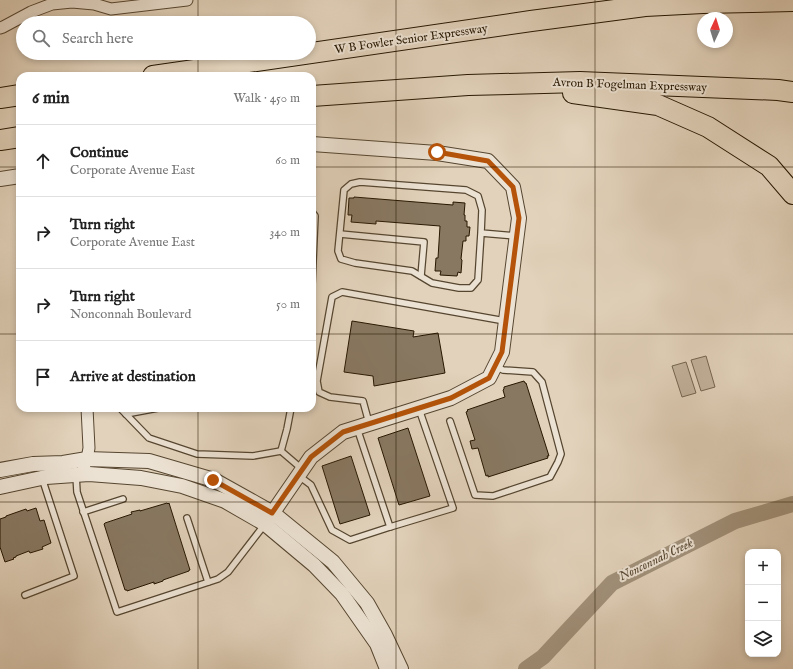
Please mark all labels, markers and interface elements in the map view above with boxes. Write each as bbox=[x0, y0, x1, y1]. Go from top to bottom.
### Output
north arrow bbox=[697, 12, 733, 48]
search box bbox=[16, 16, 316, 60]
street label: W B Fowler Senior Expressway bbox=[333, 21, 489, 58]
icon: search bbox=[30, 27, 52, 49]
text: Search here bbox=[62, 29, 133, 48]
street label: Avron B Fogelman Expressway bbox=[552, 75, 707, 96]
text: 6 min bbox=[32, 88, 70, 109]
text: Walk · 450 m bbox=[233, 90, 300, 107]
text: Continue bbox=[70, 143, 128, 162]
route start bbox=[428, 143, 446, 161]
icon: ahead bbox=[32, 150, 54, 172]
text: 60 m bbox=[275, 152, 300, 169]
text: Corporate Avenue East bbox=[70, 162, 195, 179]
text: Turn right bbox=[70, 215, 135, 234]
icon: right bbox=[32, 222, 54, 244]
text: 340 m bbox=[270, 224, 300, 241]
text: Corporate Avenue East bbox=[70, 234, 195, 251]
text: Turn right bbox=[70, 287, 135, 306]
icon: right bbox=[32, 294, 54, 316]
text: 50 m bbox=[276, 296, 300, 313]
text: Nonconnah Boulevard bbox=[70, 306, 191, 323]
icon: arrive bbox=[32, 366, 54, 388]
text: Arrive at destination bbox=[70, 367, 196, 386]
route end bbox=[204, 471, 222, 489]
water label: Nonconnah Creek bbox=[616, 534, 697, 585]
map controls bbox=[745, 549, 781, 657]
button: + bbox=[745, 549, 781, 585]
button: − bbox=[745, 585, 781, 621]
button: layers bbox=[745, 621, 781, 657]

